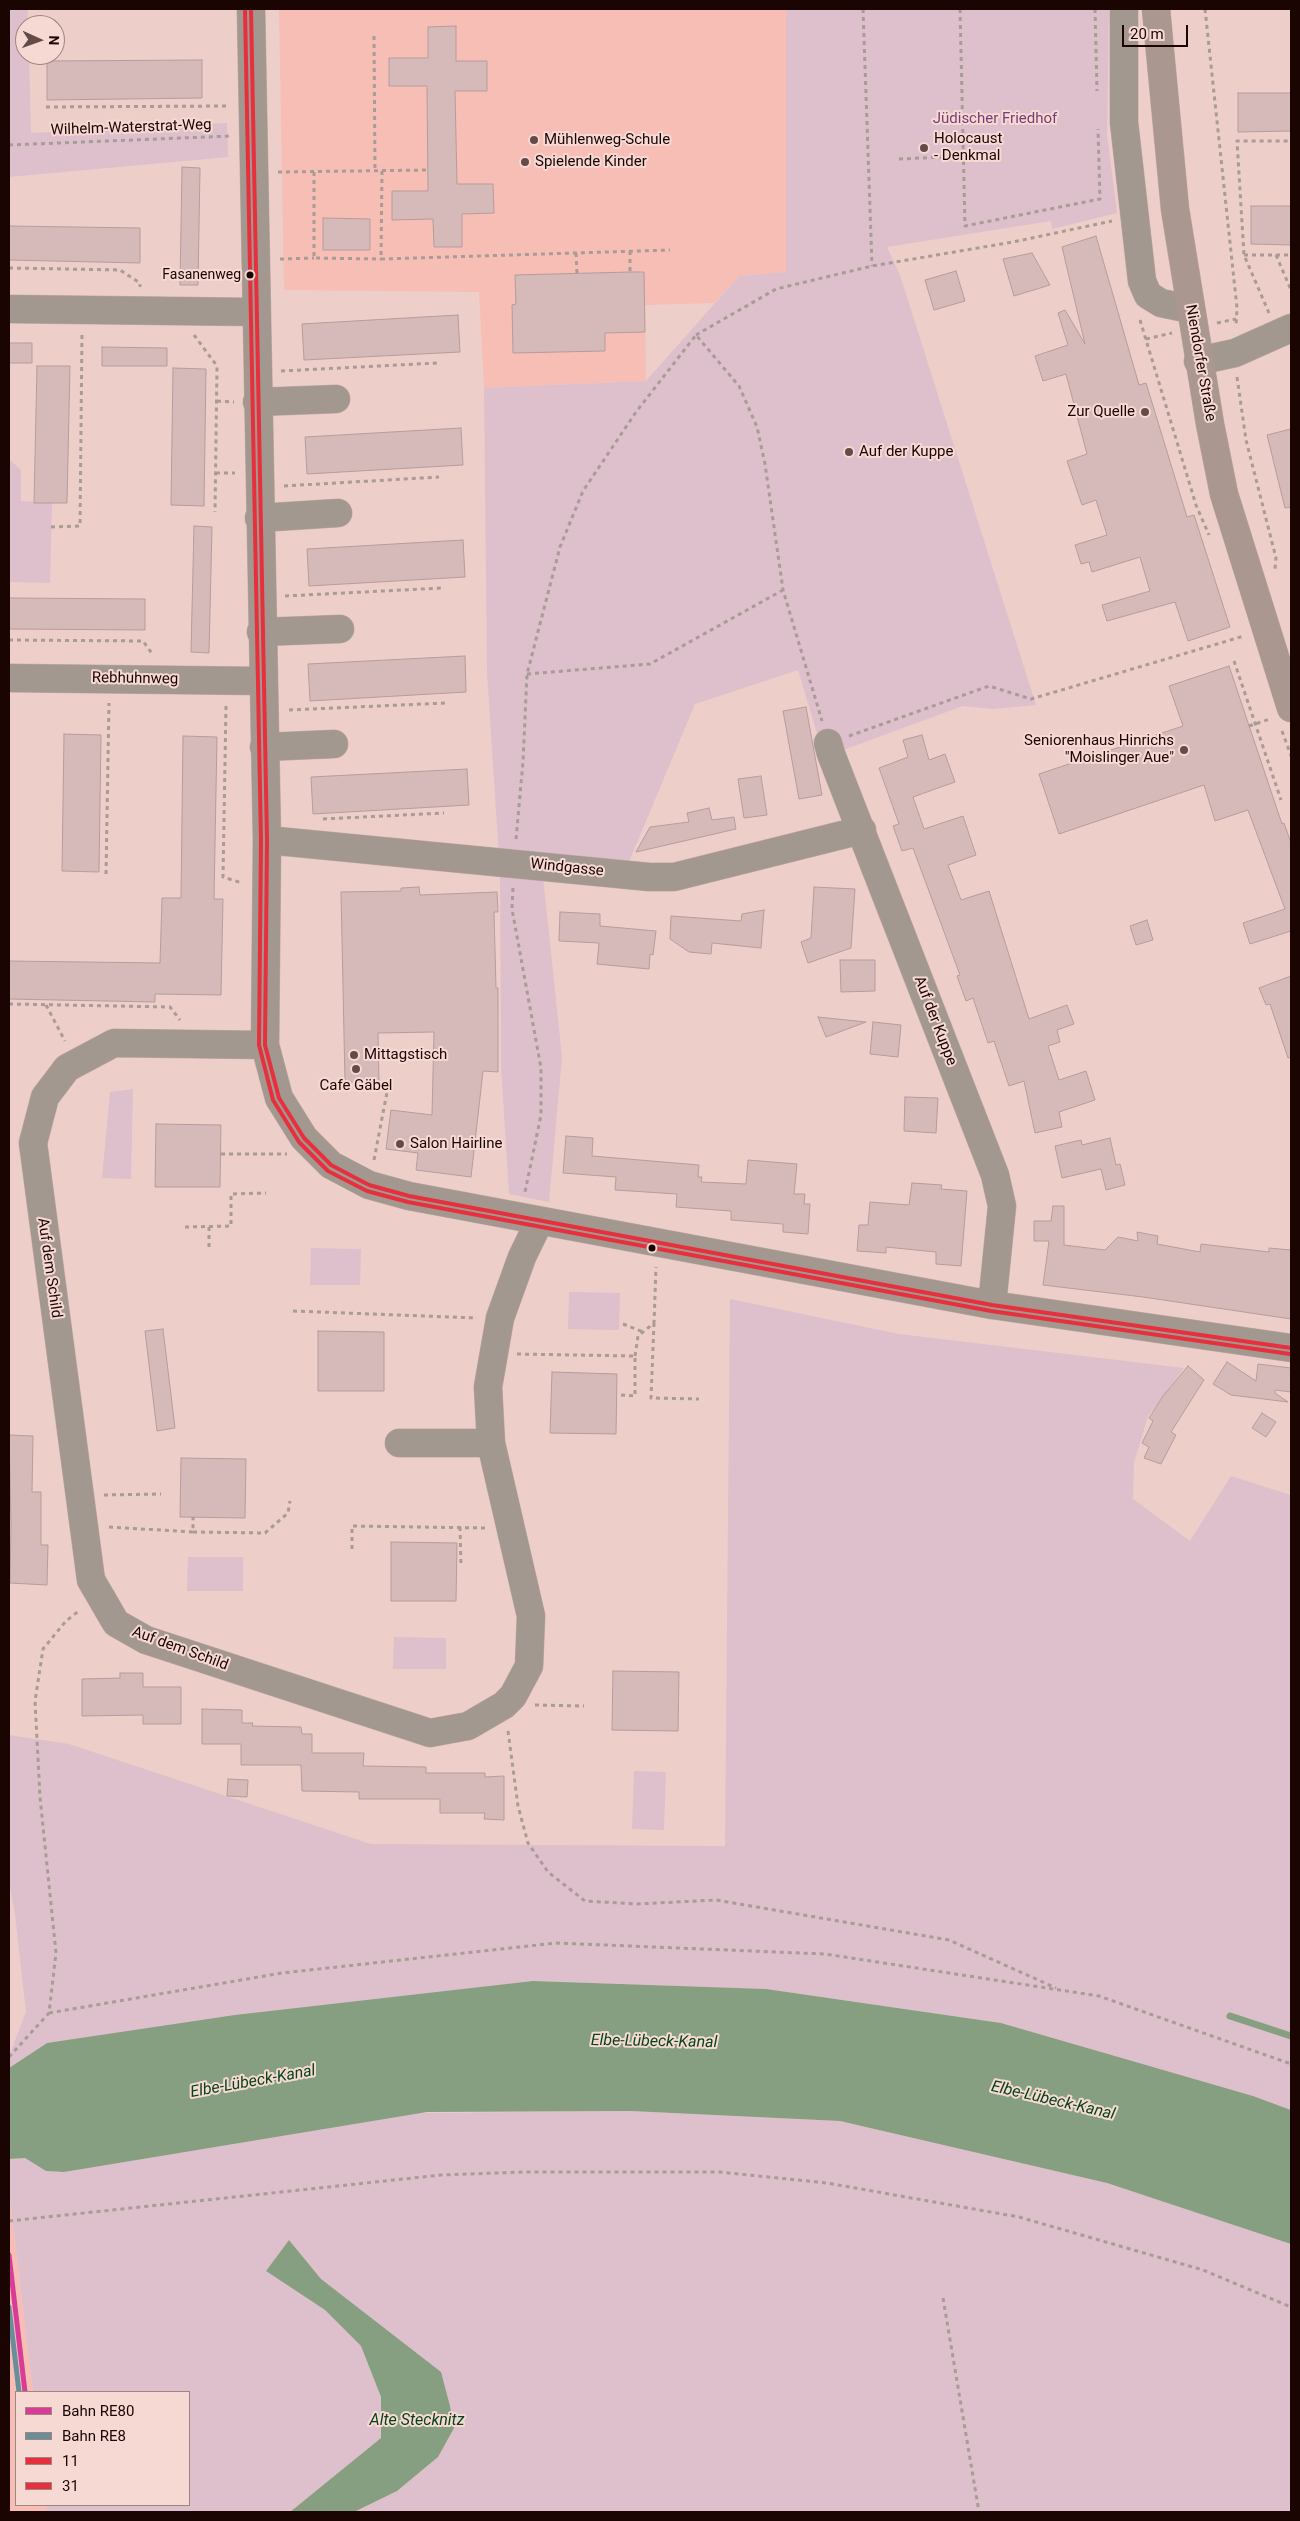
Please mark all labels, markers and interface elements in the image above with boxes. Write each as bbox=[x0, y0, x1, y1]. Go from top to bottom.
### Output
north arrow bbox=[15, 15, 65, 65]
scale bar bbox=[1125, 15, 1191, 47]
text: 20 m bbox=[1130, 25, 1164, 43]
text: N bbox=[46, 35, 62, 46]
park label: Jüdischer Friedhof bbox=[933, 110, 1057, 128]
street label: Wilhelm-Waterstrat-Weg bbox=[50, 116, 212, 140]
place label: Holocaust - Denkmal bbox=[934, 130, 1002, 165]
place label: Mühlenweg-Schule bbox=[544, 131, 670, 149]
marker: Mühlenweg-Schule bbox=[528, 134, 540, 146]
marker: Holocaust - Denkmal bbox=[918, 142, 930, 154]
place label: Spielende Kinder bbox=[535, 153, 647, 171]
marker: Spielende Kinder bbox=[519, 156, 531, 168]
place label: Fasanenweg bbox=[162, 267, 241, 283]
marker: Fasanenweg bbox=[245, 270, 255, 280]
street label: Niendorfer Straße bbox=[1181, 303, 1219, 423]
place label: Zur Quelle bbox=[1067, 403, 1135, 421]
marker: Zur Quelle bbox=[1139, 406, 1151, 418]
place label: Auf der Kuppe bbox=[859, 443, 953, 461]
marker: Auf der Kuppe bbox=[843, 446, 855, 458]
street label: Rebhuhnweg bbox=[92, 669, 178, 689]
place label: Seniorenhaus Hinrichs "Moislinger Aue" bbox=[1024, 732, 1174, 767]
marker: Seniorenhaus Hinrichs "Moislinger Aue" bbox=[1178, 744, 1190, 756]
street label: Windgasse bbox=[529, 855, 605, 881]
street label: Auf der Kuppe bbox=[910, 974, 960, 1068]
place label: Mittagstisch bbox=[364, 1046, 447, 1064]
marker: Mittagstisch bbox=[348, 1049, 360, 1061]
marker: Cafe Gäbel bbox=[350, 1063, 362, 1075]
place label: Cafe Gäbel bbox=[319, 1077, 393, 1095]
place label: Salon Hairline bbox=[410, 1135, 502, 1153]
marker: Salon Hairline bbox=[394, 1138, 406, 1150]
street label: Auf dem Schild bbox=[33, 1217, 65, 1319]
unlabelled marker bbox=[647, 1243, 657, 1253]
street label: Auf dem Schild bbox=[129, 1623, 231, 1675]
water label: Elbe-Lübeck-Kanal bbox=[591, 2031, 717, 2053]
water label: Elbe-Lübeck-Kanal bbox=[189, 2062, 317, 2102]
water label: Elbe-Lübeck-Kanal bbox=[989, 2077, 1117, 2125]
legend bbox=[15, 2391, 190, 2506]
text: Bahn RE80 bbox=[62, 2402, 134, 2420]
water label: Alte Stecknitz bbox=[370, 2411, 464, 2431]
text: Bahn RE8 bbox=[62, 2427, 126, 2445]
text: 11 bbox=[62, 2452, 79, 2470]
text: 31 bbox=[62, 2477, 79, 2495]

